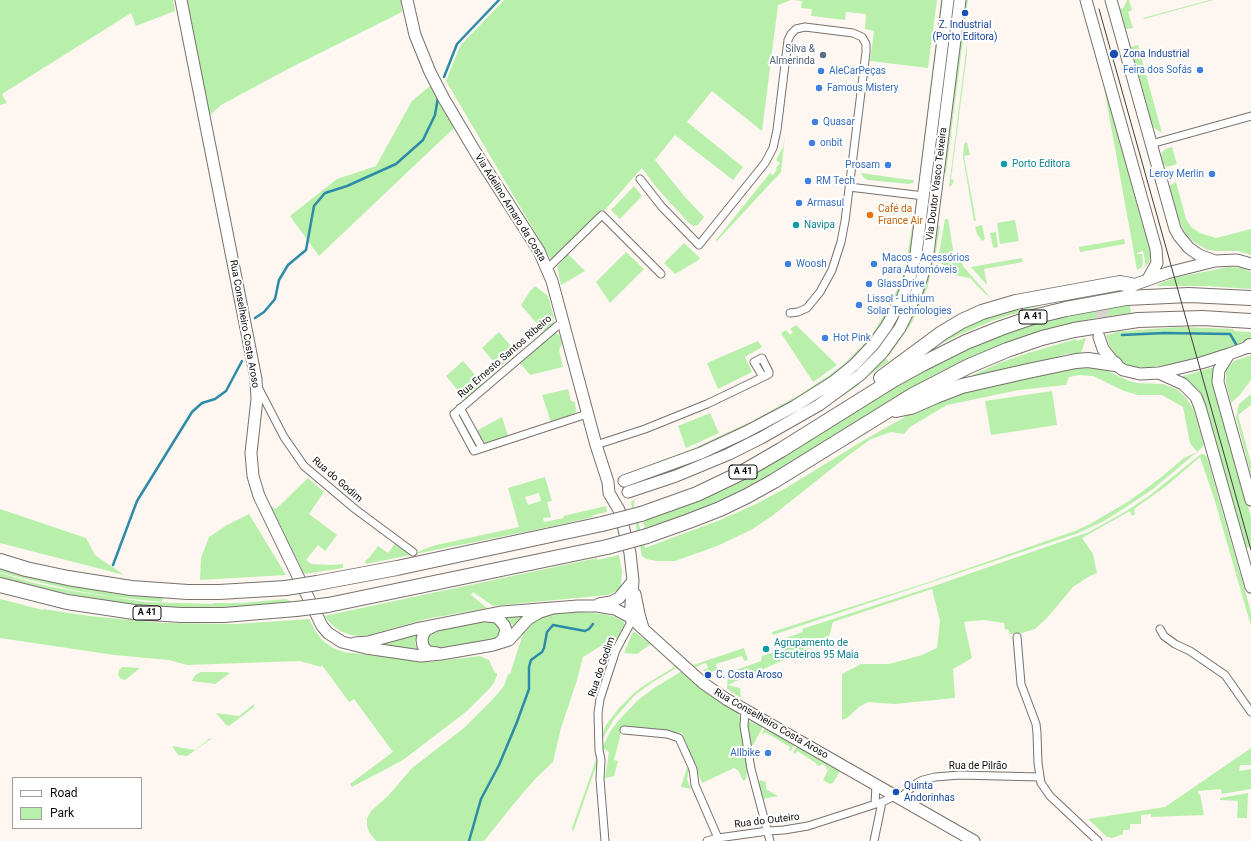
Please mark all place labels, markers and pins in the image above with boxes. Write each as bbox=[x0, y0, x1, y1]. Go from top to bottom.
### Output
marker: Z. Industrial (Porto Editora) bbox=[960, 8, 970, 18]
place label: Z. Industrial (Porto Editora) bbox=[932, 19, 998, 42]
place label: Silva & Almerinda bbox=[770, 43, 815, 66]
marker: Zona Industrial bbox=[1108, 48, 1120, 60]
place label: Zona Industrial bbox=[1123, 48, 1190, 60]
marker: Silva & Almerinda bbox=[818, 50, 828, 60]
place label: Feira dos Sofás bbox=[1123, 64, 1192, 76]
place label: AleCarPeças bbox=[829, 65, 886, 77]
marker: Feira dos Sofás bbox=[1195, 65, 1205, 75]
marker: AleCarPeças bbox=[816, 66, 826, 76]
place label: Famous Mistery bbox=[827, 82, 899, 94]
marker: Famous Mistery bbox=[814, 83, 824, 93]
place label: Quasar bbox=[823, 116, 855, 128]
marker: Quasar bbox=[810, 117, 820, 127]
place label: onbit bbox=[820, 137, 843, 149]
marker: onbit bbox=[807, 138, 817, 148]
place label: Porto Editora bbox=[1012, 158, 1070, 170]
place label: Prosam bbox=[845, 159, 880, 171]
marker: Porto Editora bbox=[999, 159, 1009, 169]
marker: Prosam bbox=[883, 160, 893, 170]
place label: Leroy Merlin bbox=[1149, 168, 1204, 180]
marker: Leroy Merlin bbox=[1207, 169, 1217, 179]
place label: RM Tech bbox=[816, 175, 855, 187]
marker: RM Tech bbox=[803, 176, 813, 186]
place label: Armasul bbox=[807, 197, 844, 209]
marker: Armasul bbox=[794, 198, 804, 208]
place label: Café da France Air bbox=[878, 203, 923, 226]
marker: Café da France Air bbox=[865, 210, 875, 220]
place label: Navipa bbox=[804, 219, 835, 231]
marker: Navipa bbox=[791, 220, 801, 230]
place label: Macos - Acessórios para Automóveis bbox=[882, 252, 970, 276]
place label: Woosh bbox=[796, 258, 827, 270]
marker: Woosh bbox=[783, 259, 793, 269]
marker: Macos - Acessórios para Automóveis bbox=[869, 259, 879, 269]
place label: GlassDrive bbox=[877, 278, 924, 290]
marker: GlassDrive bbox=[864, 279, 874, 289]
place label: Lissol - Lithium Solar Technologies bbox=[867, 293, 952, 316]
marker: Lissol - Lithium Solar Technologies bbox=[854, 300, 864, 310]
place label: Hot Pink bbox=[833, 332, 871, 344]
marker: Hot Pink bbox=[820, 333, 830, 343]
place label: Agrupamento de Escuteiros 95 Maia bbox=[774, 637, 859, 660]
marker: Agrupamento de Escuteiros 95 Maia bbox=[761, 644, 771, 654]
place label: C. Costa Aroso bbox=[716, 669, 783, 681]
marker: C. Costa Aroso bbox=[703, 670, 713, 680]
place label: Allbike bbox=[730, 747, 760, 759]
marker: Allbike bbox=[763, 748, 773, 758]
place label: Quinta Andorinhas bbox=[904, 780, 955, 804]
marker: Quinta Andorinhas bbox=[891, 787, 901, 797]

